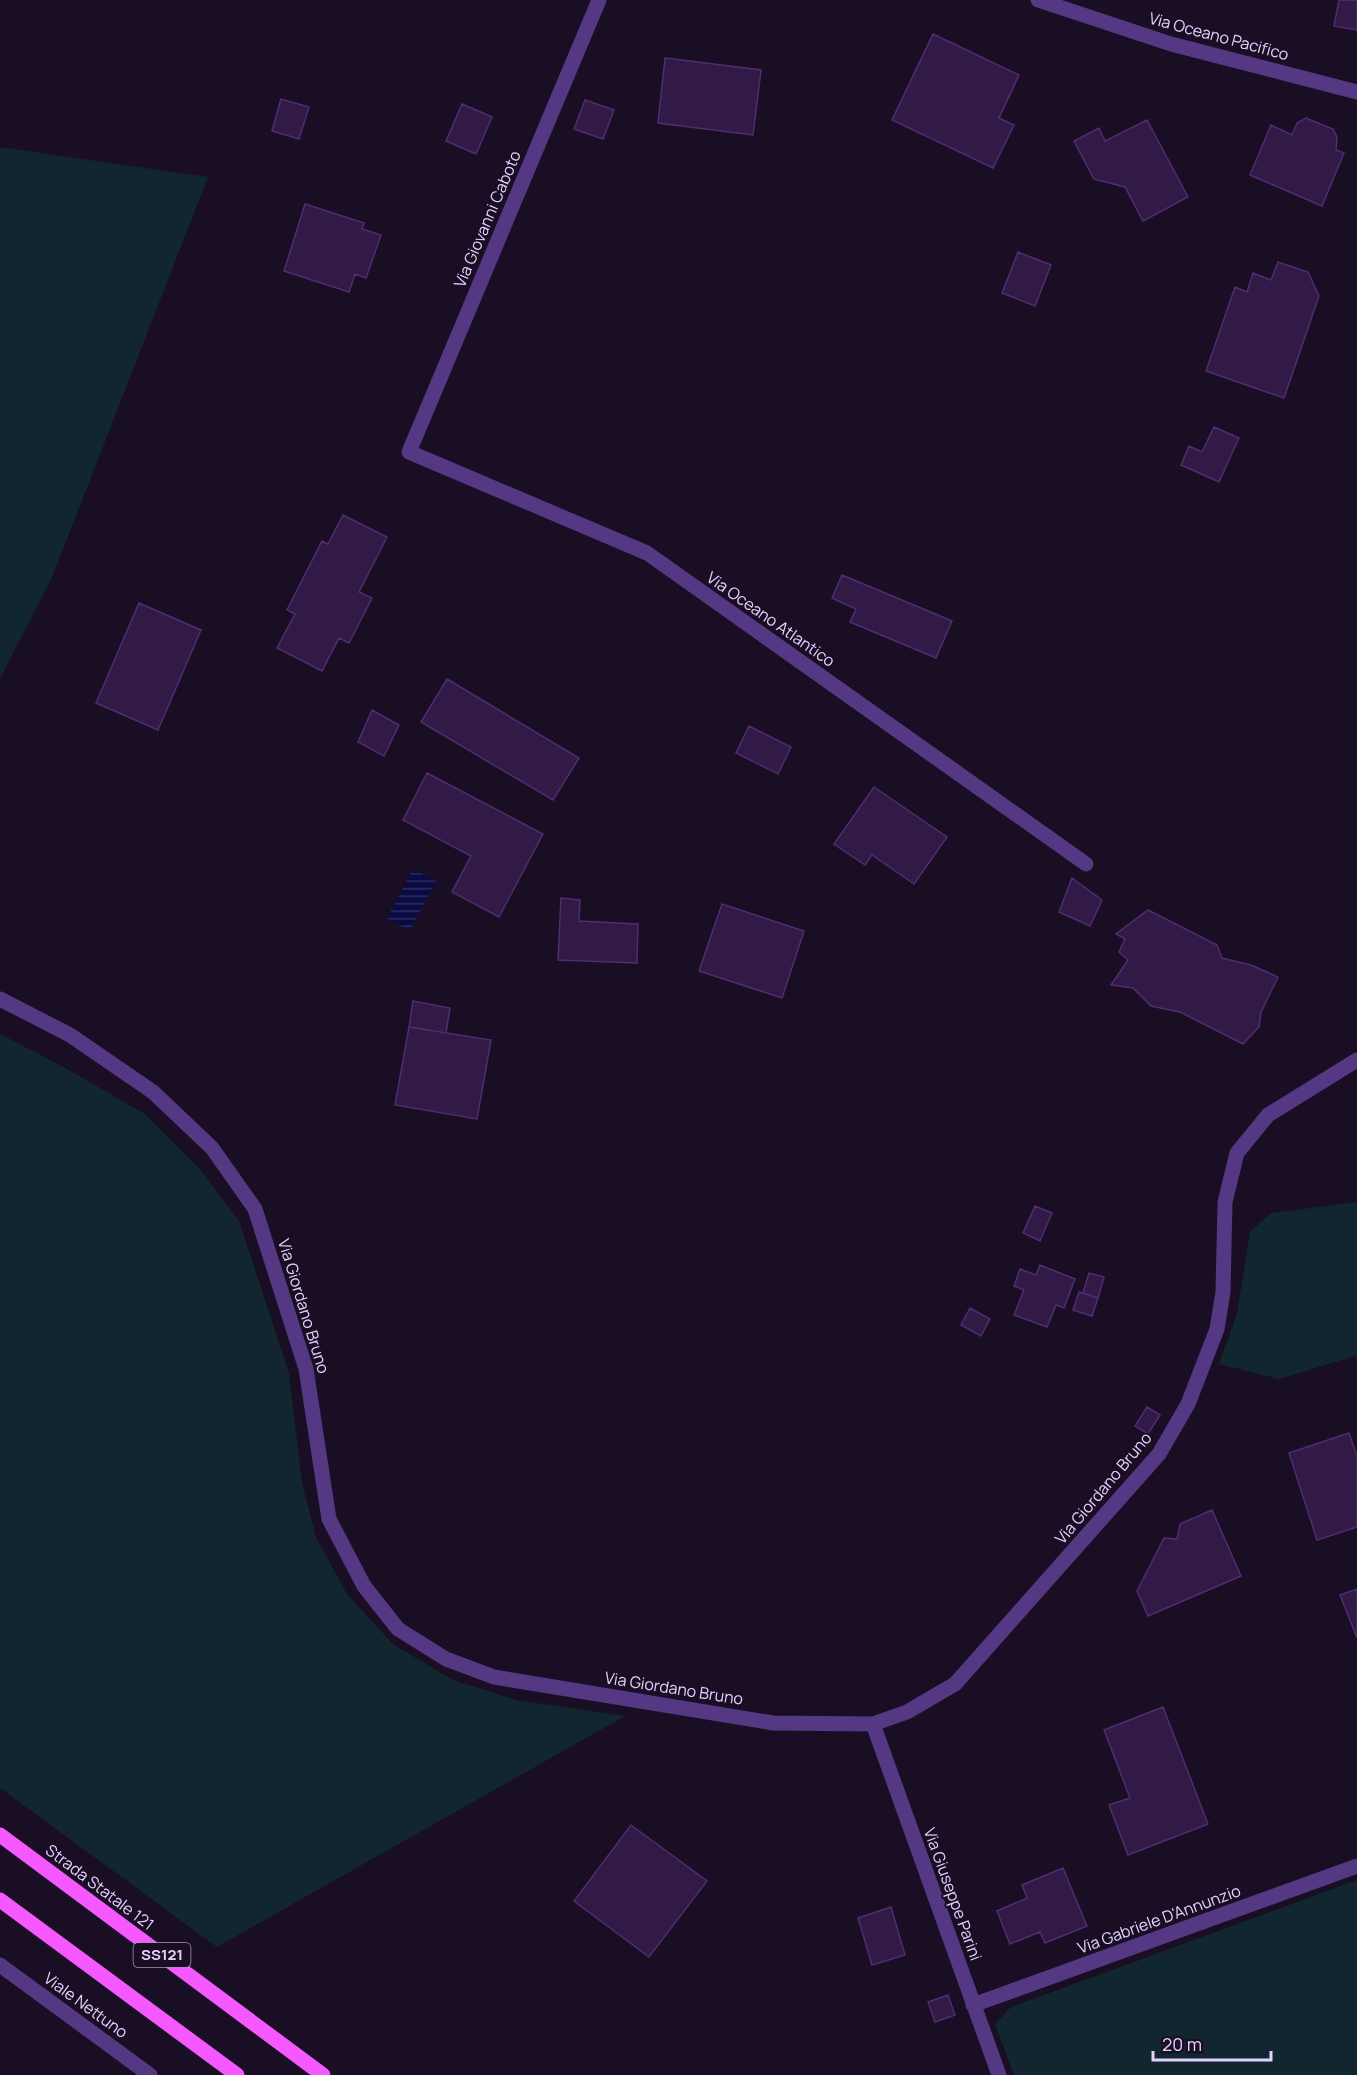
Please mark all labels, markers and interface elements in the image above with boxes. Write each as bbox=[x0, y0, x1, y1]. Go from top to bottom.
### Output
street label: Via Oceano Pacifico bbox=[1147, 7, 1291, 65]
street label: Via Giovanni Caboto bbox=[448, 147, 526, 291]
street label: Via Oceano Atlantico bbox=[702, 566, 840, 672]
street label: Via Giordano Bruno bbox=[273, 1236, 335, 1376]
street label: Via Giordano Bruno bbox=[1050, 1427, 1156, 1549]
street label: Via Giordano Bruno bbox=[603, 1666, 745, 1710]
street label: Via Giuseppe Parini bbox=[919, 1825, 987, 1963]
street label: Strada Statale 121 bbox=[41, 1839, 159, 1935]
street label: Via Gabriele D'Annunzio bbox=[1074, 1879, 1244, 1959]
road number: SS121 bbox=[134, 1943, 190, 1967]
street label: Viale Nettuno bbox=[40, 1967, 132, 2043]
scale bar bbox=[1153, 2024, 1272, 2062]
text: 20 m bbox=[1162, 2032, 1202, 2056]

